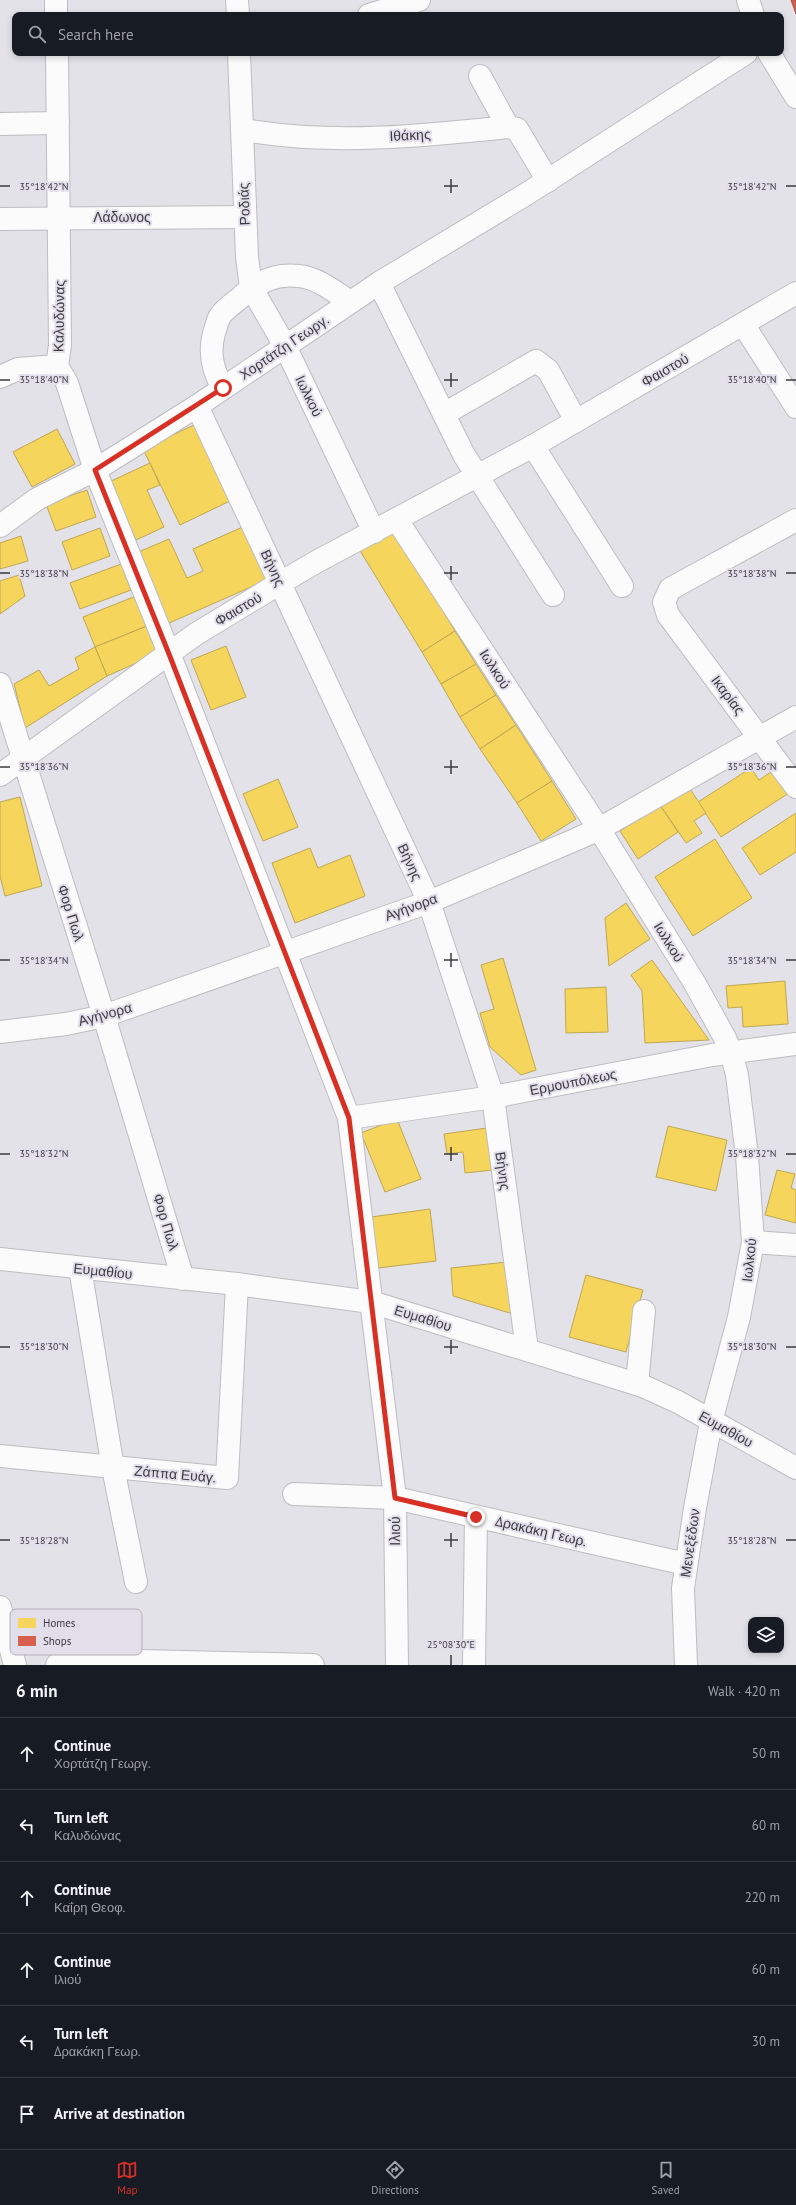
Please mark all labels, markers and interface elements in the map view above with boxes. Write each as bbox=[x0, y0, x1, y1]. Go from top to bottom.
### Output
search box bbox=[12, 12, 784, 56]
icon: search bbox=[26, 23, 48, 45]
text: Search here bbox=[58, 25, 134, 44]
street label: Ιθάκης bbox=[389, 125, 431, 145]
text: 35°18'42"N bbox=[19, 180, 69, 193]
text: 35°18'42"N bbox=[727, 180, 777, 193]
street label: Ροδιάς bbox=[234, 182, 254, 226]
street label: Λάδωνος bbox=[93, 208, 151, 226]
street label: Καλυδώνας bbox=[49, 280, 69, 352]
street label: Χορτάτζη Γεωργ. bbox=[236, 310, 332, 384]
street label: Φαιστού bbox=[638, 349, 692, 391]
street label: Ιωλκού bbox=[291, 372, 327, 420]
text: 35°18'40"N bbox=[19, 373, 69, 386]
text: 35°18'40"N bbox=[727, 373, 777, 386]
route start bbox=[214, 379, 232, 397]
street label: Βήνης bbox=[257, 547, 289, 590]
text: 35°18'38"N bbox=[19, 567, 69, 580]
text: 35°18'38"N bbox=[727, 567, 777, 580]
street label: Φαιστού bbox=[211, 588, 265, 630]
street label: Ιωλκού bbox=[476, 646, 514, 692]
street label: Ικαρίας bbox=[707, 672, 749, 718]
text: 35°18'36"N bbox=[19, 760, 69, 773]
text: 35°18'36"N bbox=[727, 760, 777, 773]
street label: Βήνης bbox=[394, 841, 426, 884]
street label: Φορ Πωλ bbox=[53, 882, 89, 944]
street label: Αγήνορα bbox=[382, 889, 440, 925]
street label: Ιωλκού bbox=[650, 919, 688, 965]
text: 35°18'34"N bbox=[19, 954, 69, 967]
text: 35°18'34"N bbox=[727, 954, 777, 967]
street label: Αγήνορα bbox=[76, 998, 134, 1030]
street label: Ερμουπόλεως bbox=[528, 1065, 618, 1099]
text: 35°18'32"N bbox=[19, 1147, 69, 1160]
text: 35°18'32"N bbox=[727, 1147, 777, 1160]
street label: Βήνης bbox=[491, 1151, 515, 1192]
street label: Φορ Πωλ bbox=[149, 1191, 183, 1253]
street label: Ιωλκού bbox=[738, 1237, 760, 1283]
street label: Ευμαθίου bbox=[73, 1259, 133, 1283]
street label: Ευμαθίου bbox=[392, 1301, 454, 1335]
text: 35°18'30"N bbox=[19, 1340, 69, 1353]
text: 35°18'30"N bbox=[727, 1340, 777, 1353]
street label: Ευμαθίου bbox=[696, 1407, 756, 1451]
street label: Ζάππα Ευάγ. bbox=[133, 1461, 217, 1487]
street label: Μενεξέδων bbox=[676, 1507, 704, 1579]
route end bbox=[467, 1508, 485, 1526]
street label: Δρακάκη Γεωρ. bbox=[494, 1512, 588, 1550]
street label: Ιλιού bbox=[386, 1516, 404, 1546]
text: 35°18'28"N bbox=[19, 1534, 69, 1547]
text: 35°18'28"N bbox=[727, 1534, 777, 1547]
legend bbox=[10, 1609, 142, 1655]
text: Homes bbox=[43, 1616, 76, 1630]
map controls bbox=[748, 1617, 784, 1653]
button: layers bbox=[748, 1617, 784, 1653]
text: Shops bbox=[43, 1634, 72, 1648]
text: 25°08'30"E bbox=[427, 1638, 475, 1651]
text: 6 min bbox=[16, 1680, 57, 1702]
text: Walk · 420 m bbox=[708, 1683, 780, 1700]
text: Continue bbox=[54, 1736, 111, 1755]
icon: ahead bbox=[16, 1743, 38, 1765]
text: 50 m bbox=[752, 1745, 780, 1762]
text: Χορτάτζη Γεωργ. bbox=[54, 1755, 151, 1772]
text: Turn left bbox=[54, 1808, 108, 1827]
icon: left bbox=[16, 1815, 38, 1837]
text: 60 m bbox=[752, 1817, 780, 1834]
text: Καλυδώνας bbox=[54, 1827, 121, 1844]
text: Continue bbox=[54, 1880, 111, 1899]
icon: ahead bbox=[16, 1887, 38, 1909]
text: 220 m bbox=[745, 1889, 780, 1906]
text: Καΐρη Θεοφ. bbox=[54, 1899, 125, 1916]
text: Continue bbox=[54, 1952, 111, 1971]
icon: ahead bbox=[16, 1959, 38, 1981]
text: 60 m bbox=[752, 1961, 780, 1978]
text: Ιλιού bbox=[54, 1971, 81, 1988]
text: Turn left bbox=[54, 2024, 108, 2043]
icon: left bbox=[16, 2031, 38, 2053]
text: 30 m bbox=[752, 2033, 780, 2050]
text: Δρακάκη Γεωρ. bbox=[54, 2043, 141, 2060]
icon: arrive bbox=[16, 2103, 38, 2125]
text: Arrive at destination bbox=[54, 2104, 185, 2123]
tab: Map bbox=[116, 2159, 138, 2197]
tab: Directions bbox=[371, 2159, 419, 2197]
tab: Saved bbox=[652, 2159, 680, 2197]

